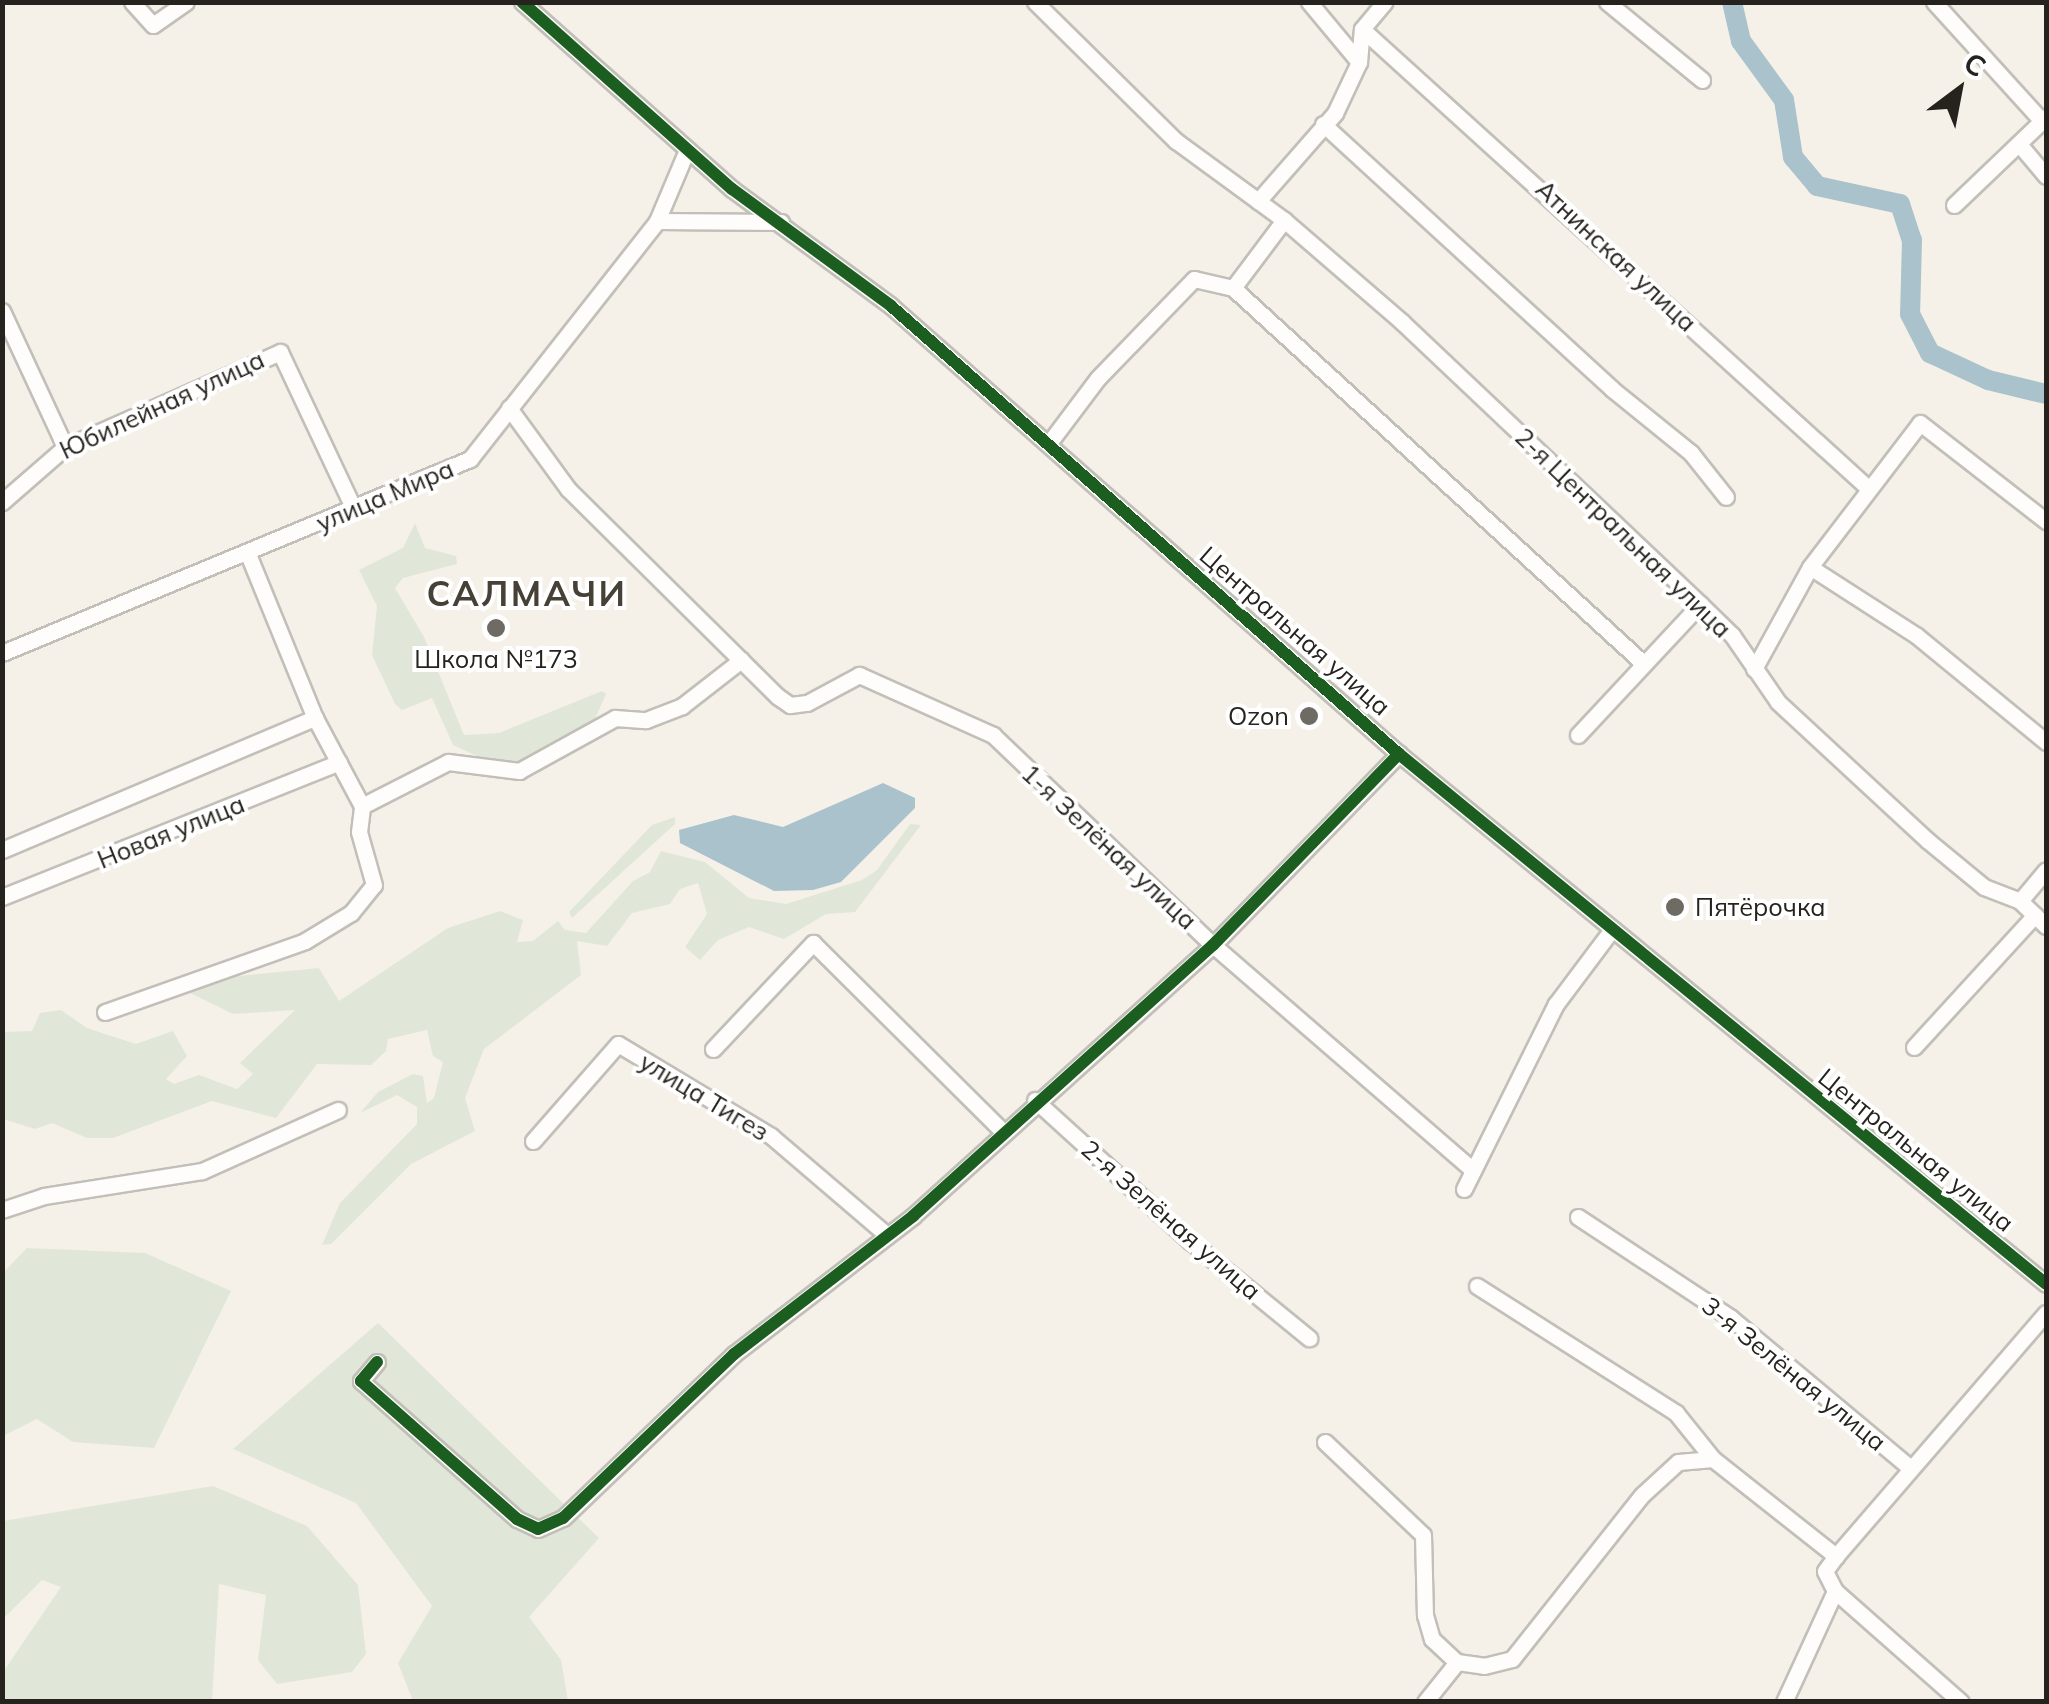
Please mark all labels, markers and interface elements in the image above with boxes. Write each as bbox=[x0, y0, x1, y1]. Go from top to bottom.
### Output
north arrow bbox=[1909, 40, 2009, 140]
text: С bbox=[1958, 44, 1993, 84]
street label: Атнинская улица bbox=[1530, 174, 1702, 338]
street label: Юбилейная улица bbox=[55, 344, 269, 466]
street label: 2-я Центральная улица bbox=[1509, 422, 1737, 644]
street label: улица Мира bbox=[312, 454, 458, 538]
street label: Центральная улица bbox=[1194, 540, 1396, 722]
district label: САЛМАЧИ bbox=[426, 572, 628, 614]
marker: Школа №173 bbox=[485, 617, 507, 639]
place label: Школа №173 bbox=[414, 644, 578, 674]
place label: Ozon bbox=[1228, 701, 1289, 731]
marker: Ozon bbox=[1298, 705, 1320, 727]
street label: 1-я Зелёная улица bbox=[1015, 758, 1203, 936]
street label: Новая улица bbox=[93, 789, 249, 875]
place label: Пятёрочка bbox=[1695, 892, 1826, 922]
marker: Пятёрочка bbox=[1664, 896, 1686, 918]
street label: улица Тигез bbox=[634, 1047, 774, 1147]
street label: Центральная улица bbox=[1812, 1062, 2020, 1238]
street label: 2-я Зелёная улица bbox=[1075, 1134, 1267, 1306]
street label: 3-я Зелёная улица bbox=[1696, 1291, 1892, 1457]

